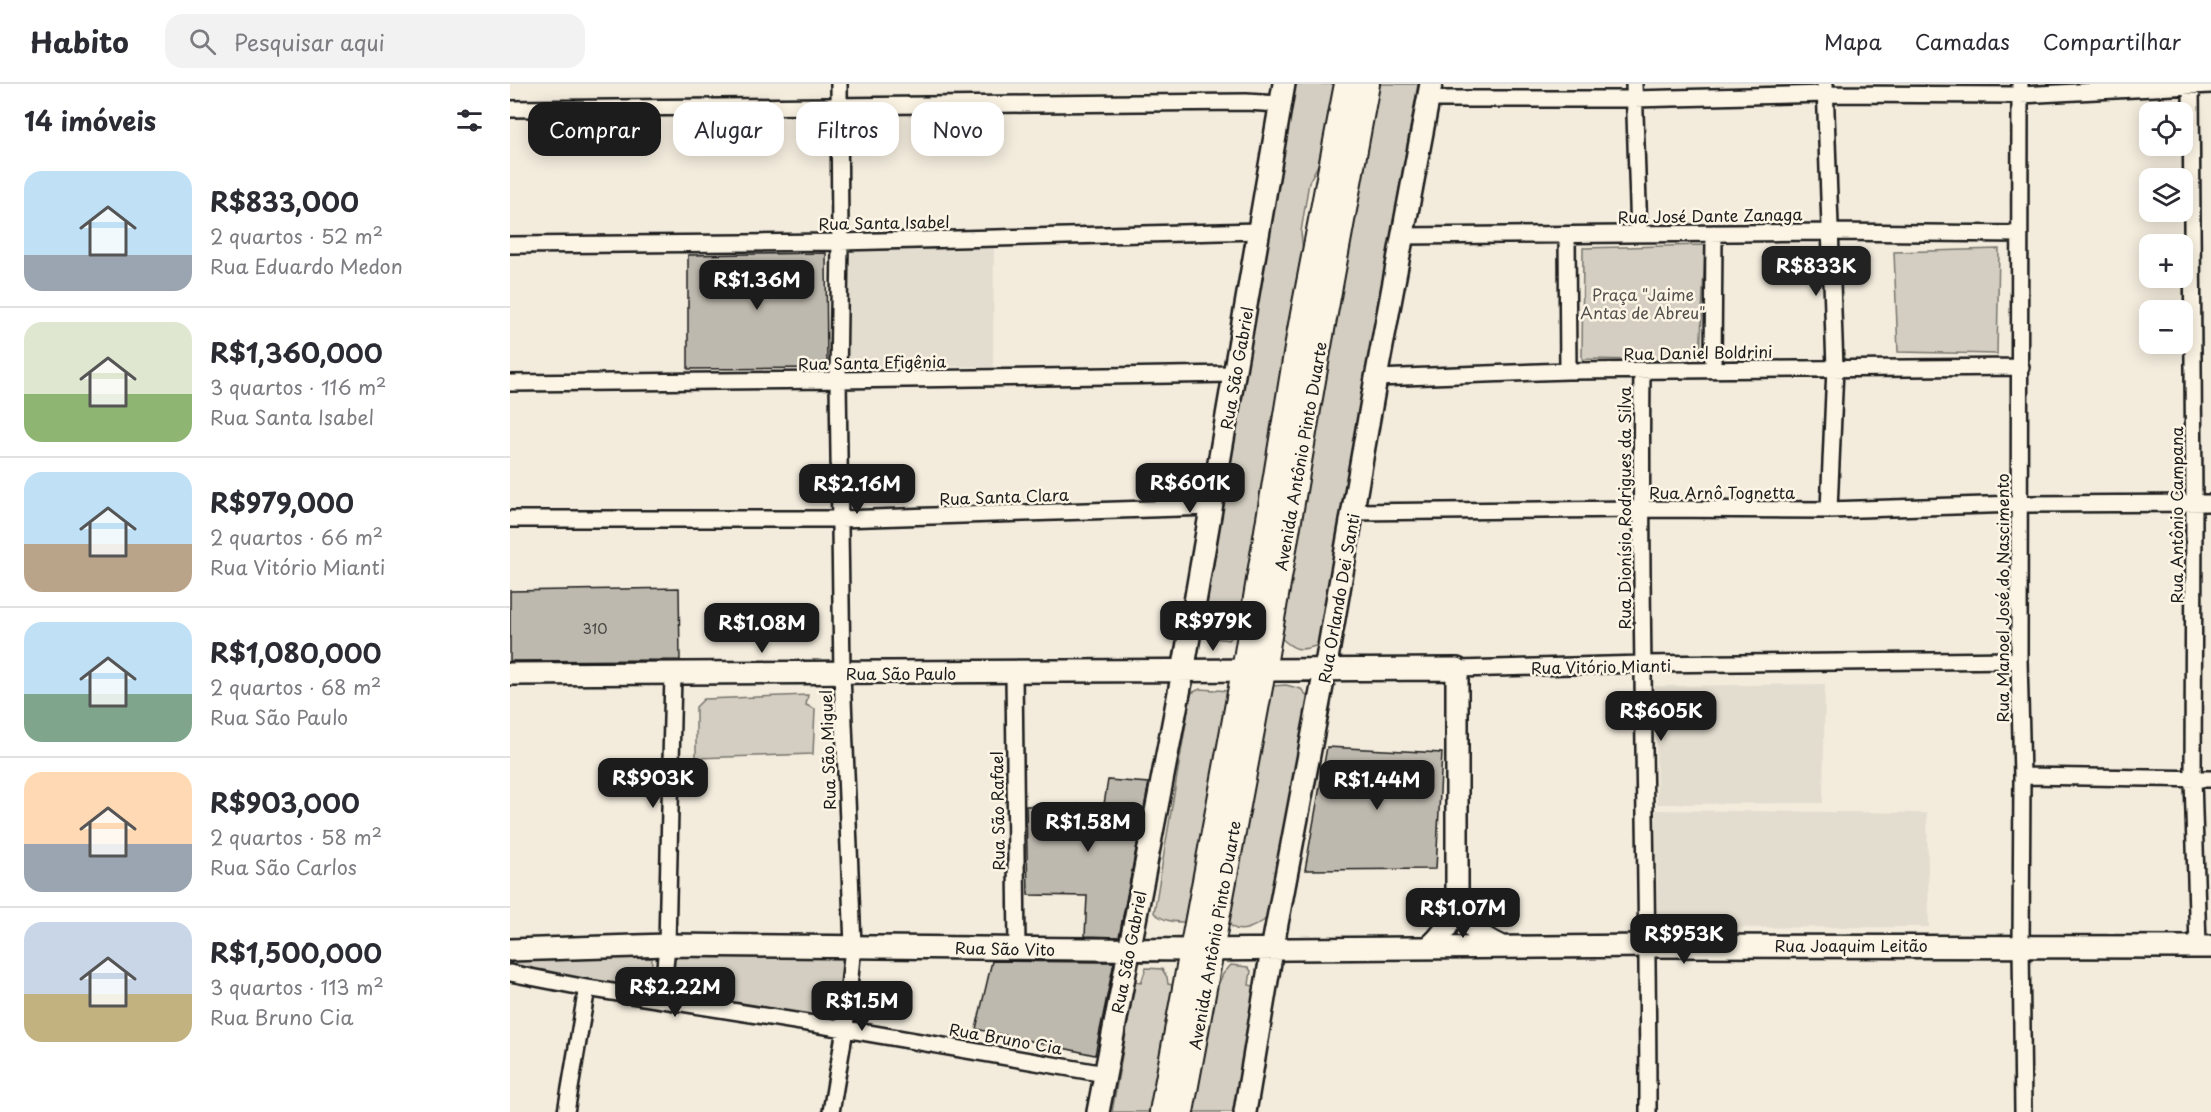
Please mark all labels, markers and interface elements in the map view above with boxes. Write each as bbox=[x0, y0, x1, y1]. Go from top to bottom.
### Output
search box bbox=[165, 14, 585, 68]
text: Habito bbox=[30, 20, 129, 63]
icon: search bbox=[186, 25, 219, 58]
text: Pesquisar aqui bbox=[234, 25, 385, 58]
text: Mapa bbox=[1824, 25, 1882, 57]
text: Camadas bbox=[1915, 25, 2010, 57]
text: Compartilhar bbox=[2043, 25, 2181, 57]
text: 14 imóveis bbox=[24, 101, 156, 140]
chip: Comprar bbox=[528, 102, 661, 156]
chip: Alugar bbox=[673, 102, 784, 156]
chip: Filtros bbox=[796, 102, 899, 156]
chip: Novo bbox=[911, 102, 1004, 156]
map controls bbox=[2139, 102, 2193, 354]
button: locate bbox=[2139, 102, 2193, 156]
icon: filters bbox=[453, 104, 486, 137]
button: layers bbox=[2139, 168, 2193, 222]
text: R$833,000 bbox=[210, 182, 359, 221]
icon: home bbox=[72, 195, 144, 267]
street label: Rua José Dante Zanaga bbox=[1617, 201, 1803, 229]
street label: Rua Santa Isabel bbox=[818, 209, 950, 235]
text: 2 quartos · 52 m² bbox=[210, 221, 383, 251]
button: + bbox=[2139, 234, 2193, 288]
pin: R$833K bbox=[1767, 246, 1865, 297]
text: R$833K bbox=[1776, 250, 1856, 280]
text: Rua Eduardo Medon bbox=[210, 251, 403, 281]
pin: R$1.36M bbox=[702, 260, 812, 311]
text: R$1.36M bbox=[713, 264, 801, 294]
park label: Praça "Jaime Antas de Abreu" bbox=[1580, 282, 1706, 324]
button: − bbox=[2139, 300, 2193, 354]
street label: Rua São Gabriel bbox=[1213, 305, 1259, 431]
text: R$1,360,000 bbox=[210, 333, 383, 372]
street label: Rua Daniel Boldrini bbox=[1623, 339, 1773, 365]
street label: Avenida Antônio Pinto Duarte bbox=[1268, 340, 1332, 572]
icon: home bbox=[72, 346, 144, 418]
street label: Rua Santa Efigênia bbox=[798, 349, 947, 375]
text: 3 quartos · 116 m² bbox=[210, 372, 386, 402]
street label: Rua Dionísio Rodrigues da Silva bbox=[1612, 386, 1636, 630]
text: Rua Santa Isabel bbox=[210, 402, 374, 432]
street label: Rua Antônio Campana bbox=[2164, 427, 2188, 603]
pin: R$601K bbox=[1141, 463, 1239, 514]
pin: R$2.16M bbox=[802, 464, 912, 515]
text: R$601K bbox=[1150, 467, 1230, 497]
text: R$2.16M bbox=[813, 468, 901, 498]
street label: Rua Manoel José do Nascimento bbox=[1990, 473, 2014, 723]
street label: Rua Arnô Tognetta bbox=[1649, 480, 1795, 504]
street label: Rua Santa Clara bbox=[939, 482, 1069, 510]
text: R$979,000 bbox=[210, 483, 354, 522]
icon: home bbox=[72, 496, 144, 568]
street label: Rua Orlando Dei Santi bbox=[1311, 511, 1365, 685]
text: 2 quartos · 66 m² bbox=[210, 522, 383, 552]
text: Rua Vitório Mianti bbox=[210, 552, 385, 582]
pin: R$979K bbox=[1164, 601, 1262, 652]
pin: R$1.08M bbox=[707, 603, 817, 654]
text: R$979K bbox=[1174, 605, 1252, 635]
text: R$1.08M bbox=[718, 607, 806, 637]
house number: 310 bbox=[583, 618, 607, 639]
text: R$1,080,000 bbox=[210, 633, 381, 672]
icon: home bbox=[72, 646, 144, 718]
street label: Rua Vitório Mianti bbox=[1531, 653, 1671, 679]
street label: Rua São Paulo bbox=[846, 661, 956, 685]
text: 2 quartos · 68 m² bbox=[210, 672, 381, 702]
street label: Rua São Miguel bbox=[813, 690, 841, 810]
pin: R$605K bbox=[1612, 691, 1710, 742]
text: R$605K bbox=[1619, 695, 1703, 725]
text: Rua São Paulo bbox=[210, 702, 348, 732]
street label: Rua São Rafael bbox=[984, 751, 1010, 871]
pin: R$903K bbox=[604, 758, 702, 809]
pin: R$1.44M bbox=[1322, 760, 1432, 811]
text: R$903K bbox=[612, 762, 694, 792]
text: R$1.44M bbox=[1333, 764, 1421, 794]
text: R$903,000 bbox=[210, 783, 360, 822]
icon: home bbox=[72, 796, 144, 868]
pin: R$1.58M bbox=[1033, 802, 1143, 853]
text: R$1.58M bbox=[1045, 806, 1131, 836]
street label: Avenida Antônio Pinto Duarte bbox=[1182, 819, 1246, 1051]
text: 2 quartos · 58 m² bbox=[210, 822, 382, 852]
text: Rua São Carlos bbox=[210, 852, 357, 882]
pin: R$1.07M bbox=[1408, 888, 1518, 939]
street label: Rua São Gabriel bbox=[1104, 889, 1152, 1015]
text: R$1.07M bbox=[1420, 892, 1506, 922]
pin: R$953K bbox=[1635, 914, 1733, 965]
text: R$953K bbox=[1644, 918, 1724, 948]
text: R$1,500,000 bbox=[210, 933, 382, 972]
street label: Rua Joaquim Leitão bbox=[1774, 933, 1928, 957]
street label: Rua São Vito bbox=[955, 935, 1055, 961]
icon: home bbox=[72, 946, 144, 1018]
pin: R$2.22M bbox=[620, 967, 730, 1018]
text: R$2.22M bbox=[629, 971, 721, 1001]
text: 3 quartos · 113 m² bbox=[210, 972, 384, 1002]
pin: R$1.5M bbox=[813, 981, 911, 1032]
text: R$1.5M bbox=[826, 985, 898, 1015]
text: Rua Bruno Cia bbox=[210, 1002, 353, 1032]
street label: Rua Bruno Cia bbox=[947, 1016, 1065, 1060]

